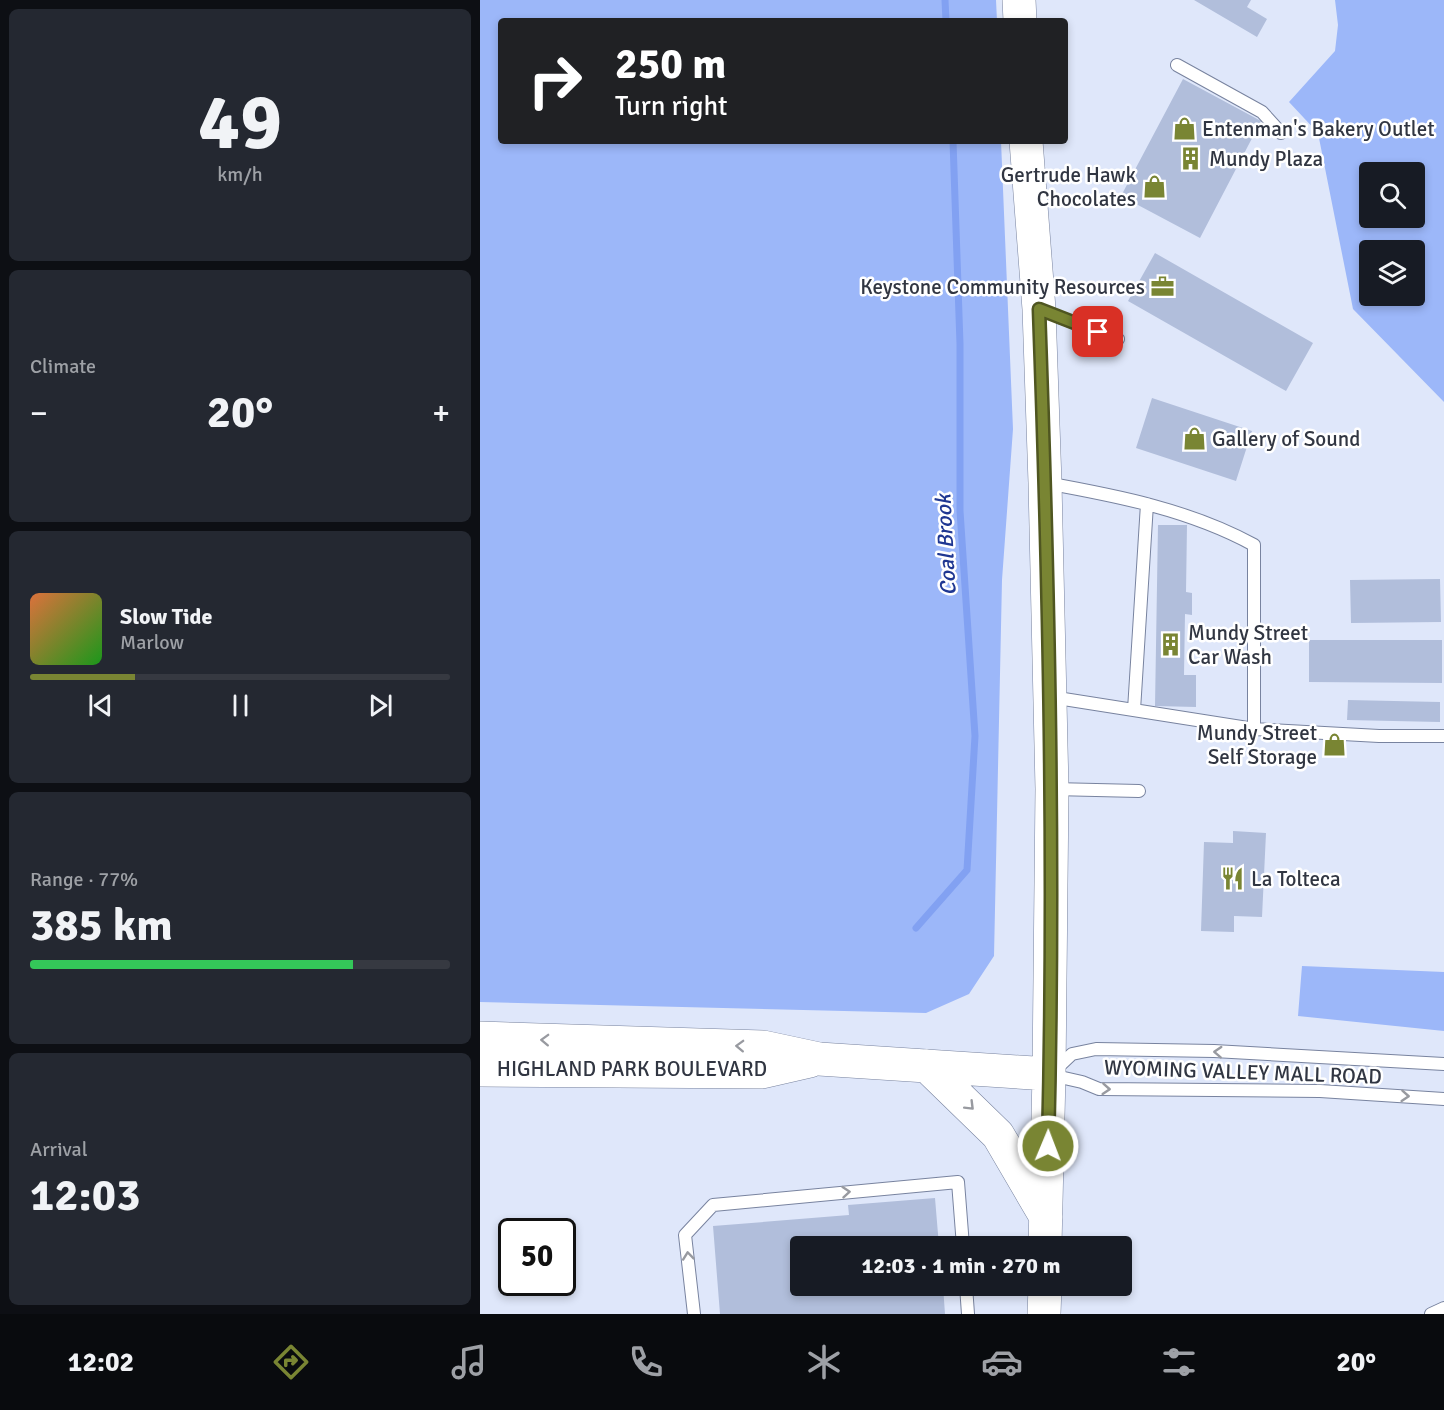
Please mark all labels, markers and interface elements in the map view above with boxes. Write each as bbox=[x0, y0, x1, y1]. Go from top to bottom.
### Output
text: 250 m bbox=[615, 39, 726, 90]
icon: right bbox=[516, 42, 594, 120]
text: 49 bbox=[198, 75, 282, 171]
text: Turn right bbox=[615, 90, 728, 123]
shop icon: Entenman's Bakery Outlet bbox=[1171, 116, 1197, 142]
place label: Entenman's Bakery Outlet bbox=[1202, 116, 1435, 142]
building icon: Mundy Plaza bbox=[1178, 146, 1204, 172]
place label: Mundy Plaza bbox=[1209, 146, 1323, 172]
text: km/h bbox=[217, 162, 263, 187]
place label: Gertrude Hawk Chocolates bbox=[1001, 162, 1136, 212]
map controls bbox=[1359, 162, 1425, 306]
button: search bbox=[1359, 162, 1425, 228]
shop icon: Gertrude Hawk Chocolates bbox=[1141, 174, 1167, 200]
button: layers bbox=[1359, 240, 1425, 306]
place label: Keystone Community Resources bbox=[860, 274, 1145, 300]
office icon: Keystone Community Resources bbox=[1150, 274, 1176, 300]
pin bbox=[1072, 306, 1123, 357]
icon: arrive bbox=[1081, 315, 1114, 348]
text: Climate bbox=[30, 354, 96, 379]
text: 20° bbox=[207, 385, 273, 440]
text: − bbox=[30, 393, 48, 434]
text: + bbox=[432, 393, 450, 434]
shop icon: Gallery of Sound bbox=[1181, 426, 1207, 452]
place label: Gallery of Sound bbox=[1212, 426, 1360, 452]
water label: Coal Brook bbox=[929, 492, 962, 596]
text: Slow Tide bbox=[120, 603, 212, 630]
place label: Mundy Street Car Wash bbox=[1188, 620, 1308, 670]
text: Marlow bbox=[120, 630, 184, 655]
building icon: Mundy Street Car Wash bbox=[1157, 632, 1183, 658]
icon: previous bbox=[84, 689, 117, 722]
icon: pause bbox=[224, 689, 257, 722]
icon: next bbox=[364, 689, 397, 722]
place label: Mundy Street Self Storage bbox=[1197, 720, 1317, 770]
shop icon: Mundy Street Self Storage bbox=[1322, 732, 1348, 758]
restaurant icon: La Tolteca bbox=[1220, 866, 1246, 892]
place label: La Tolteca bbox=[1251, 866, 1341, 892]
text: Range · 77% bbox=[30, 867, 138, 892]
text: 385 km bbox=[30, 898, 173, 953]
one-way arrow bbox=[541, 1034, 550, 1046]
one-way arrow bbox=[736, 1040, 745, 1053]
one-way arrow bbox=[1213, 1045, 1222, 1058]
street label: WYOMING VALLEY MALL ROAD bbox=[1104, 1054, 1382, 1090]
street label: HIGHLAND PARK BOULEVARD bbox=[497, 1056, 767, 1082]
one-way arrow bbox=[1101, 1082, 1110, 1095]
one-way arrow bbox=[1401, 1090, 1410, 1103]
one-way arrow bbox=[963, 1099, 973, 1110]
position arrow bbox=[1016, 1114, 1080, 1178]
text: Arrival bbox=[30, 1137, 88, 1162]
text: 12:03 bbox=[30, 1168, 140, 1223]
one-way arrow bbox=[841, 1186, 850, 1199]
speed limit sign: 50 bbox=[498, 1218, 576, 1296]
one-way arrow bbox=[682, 1251, 695, 1260]
text: 12:03 · 1 min · 270 m bbox=[861, 1252, 1061, 1279]
icon: directions bbox=[270, 1341, 312, 1383]
icon: music bbox=[448, 1341, 490, 1383]
icon: phone bbox=[625, 1341, 667, 1383]
icon: climate bbox=[803, 1341, 845, 1383]
icon: car bbox=[981, 1341, 1023, 1383]
icon: filters bbox=[1158, 1341, 1200, 1383]
text: 12:02 bbox=[68, 1346, 134, 1379]
text: 20° bbox=[1336, 1346, 1376, 1379]

